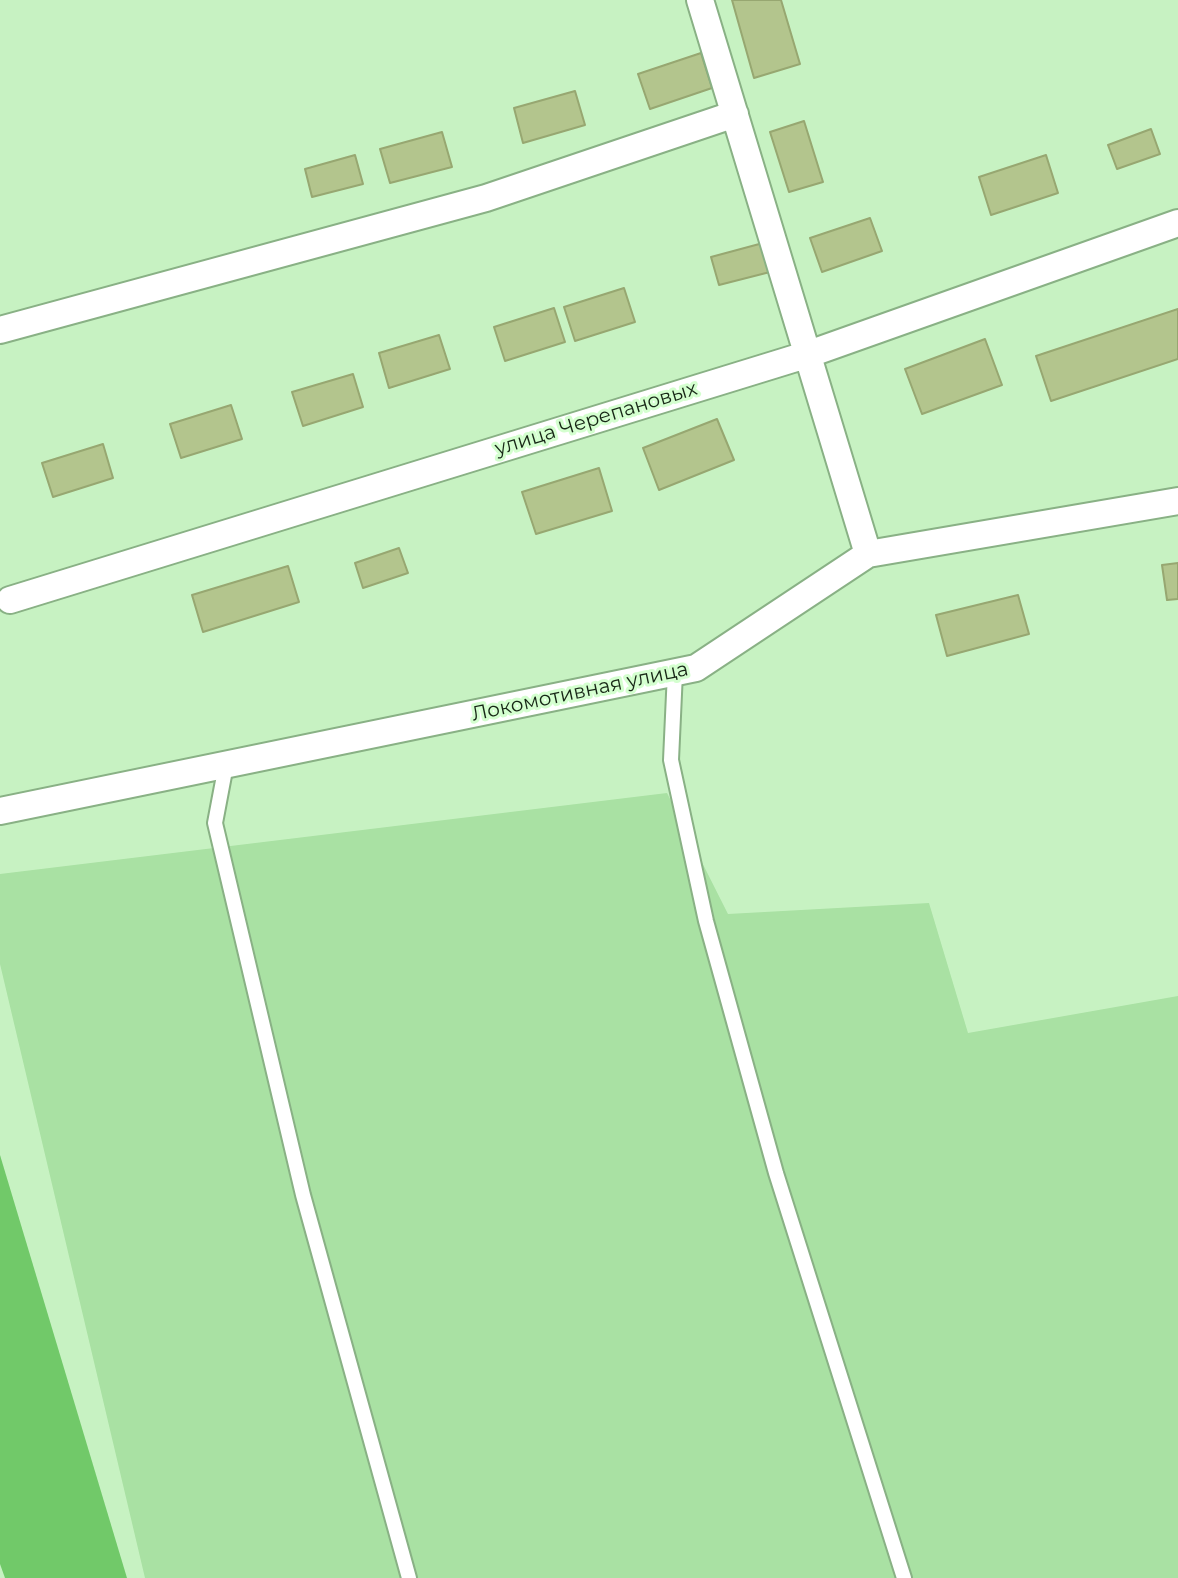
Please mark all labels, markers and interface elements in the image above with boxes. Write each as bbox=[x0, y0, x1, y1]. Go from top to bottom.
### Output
street label: улица Черепановых bbox=[492, 377, 700, 461]
street label: Локомотивная улица bbox=[469, 657, 691, 727]

